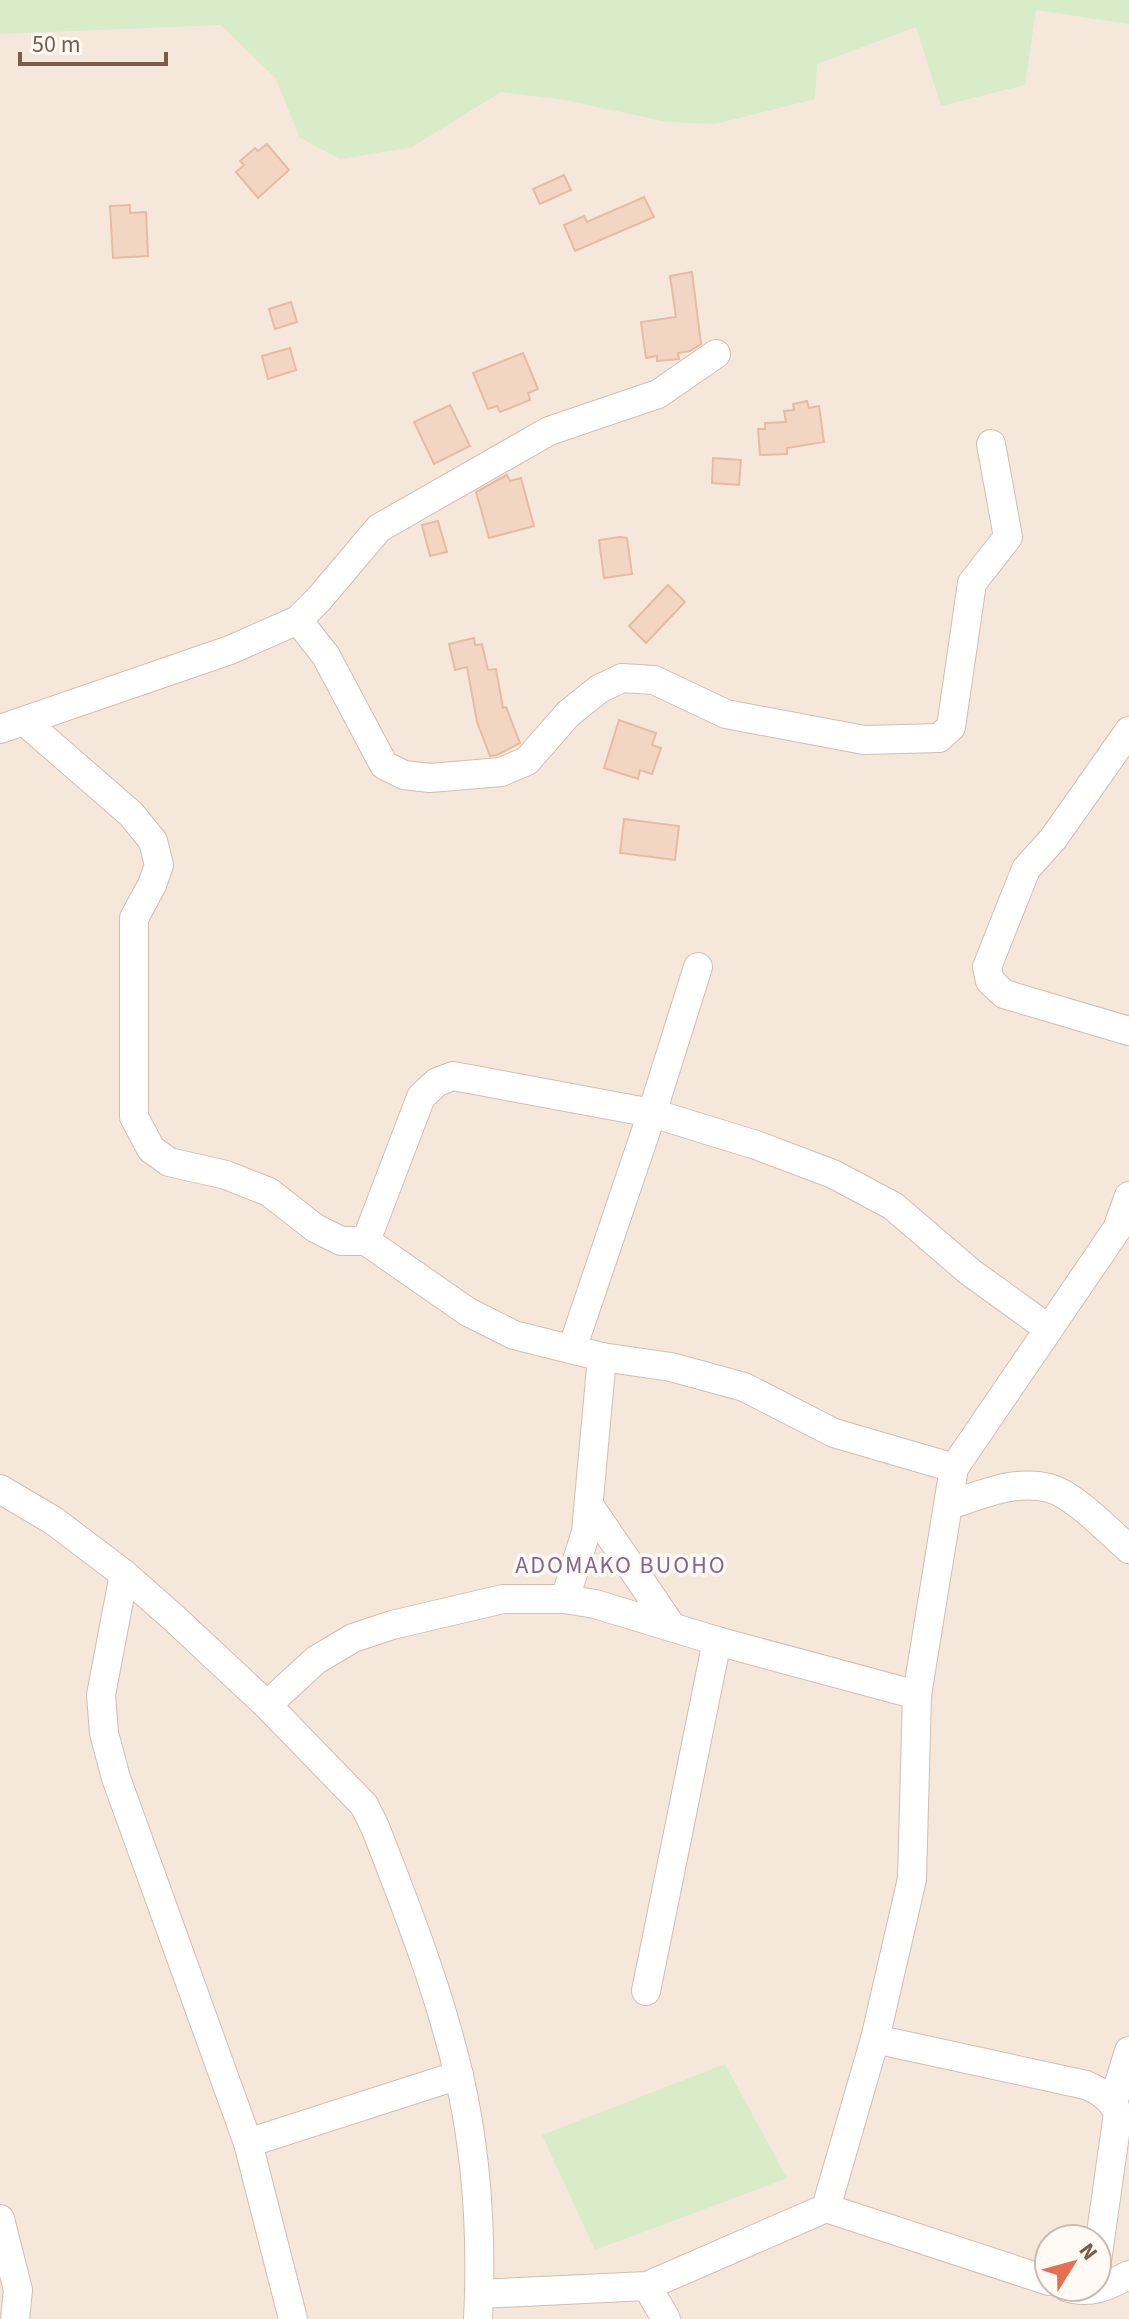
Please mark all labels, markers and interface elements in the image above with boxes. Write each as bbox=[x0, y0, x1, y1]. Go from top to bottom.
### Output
scale bar bbox=[20, 16, 166, 66]
text: 50 m bbox=[32, 27, 81, 62]
district label: ADOMAKO BUOHO bbox=[515, 1548, 727, 1583]
north arrow bbox=[1033, 2223, 1113, 2303]
text: N bbox=[1071, 2236, 1105, 2267]

